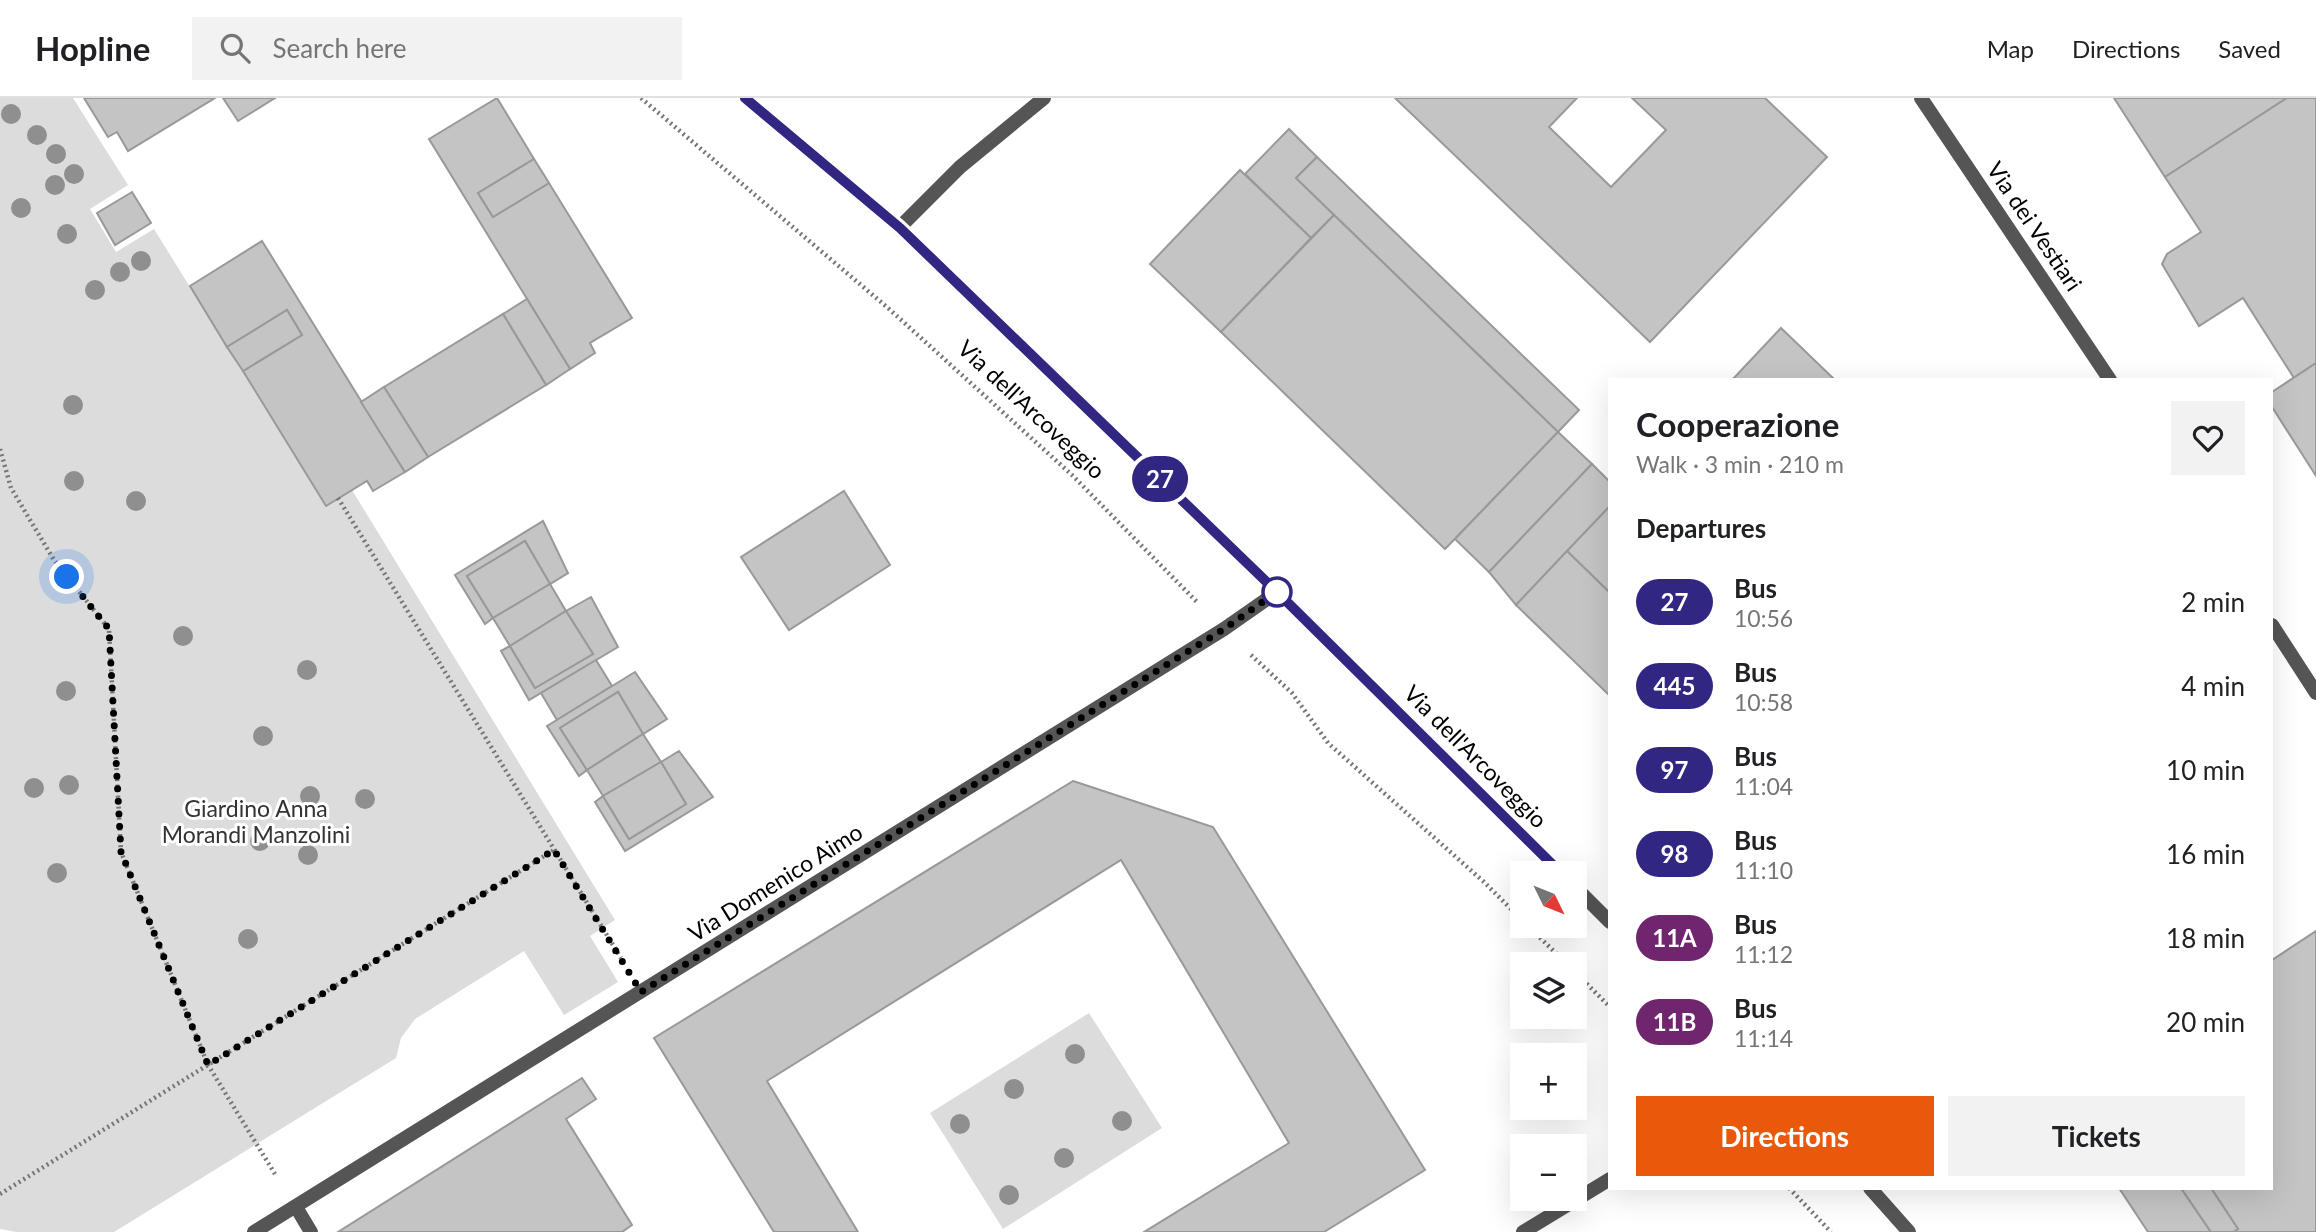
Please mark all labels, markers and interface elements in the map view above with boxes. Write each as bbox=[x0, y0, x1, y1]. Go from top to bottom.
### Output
search box bbox=[192, 17, 682, 80]
text: Hopline bbox=[35, 28, 150, 68]
icon: search bbox=[216, 29, 254, 67]
text: Search here bbox=[272, 32, 407, 64]
text: Map bbox=[1987, 34, 2034, 63]
text: Directions bbox=[2072, 34, 2180, 63]
text: Saved bbox=[2218, 34, 2281, 63]
street label: Via dei Vestiari bbox=[1982, 156, 2088, 296]
street label: Via dell'Arcoveggio bbox=[953, 334, 1111, 484]
button: heart bbox=[2171, 401, 2245, 475]
text: Cooperazione bbox=[1636, 404, 1839, 444]
text: Walk · 3 min · 210 m bbox=[1636, 450, 1844, 478]
line badge: 27 bbox=[1128, 456, 1192, 502]
text: 27 bbox=[1146, 464, 1174, 493]
text: Departures bbox=[1636, 512, 1766, 544]
your location bbox=[49, 559, 84, 594]
text: Bus bbox=[1734, 572, 1777, 604]
unlabelled marker bbox=[1262, 577, 1292, 607]
text: 2 min bbox=[2181, 586, 2245, 618]
text: 27 bbox=[1661, 587, 1688, 616]
text: 10:56 bbox=[1734, 604, 1793, 632]
text: Bus bbox=[1734, 656, 1777, 688]
text: 4 min bbox=[2181, 670, 2245, 702]
text: 445 bbox=[1654, 671, 1695, 700]
street label: Via dell'Arcoveggio bbox=[1399, 679, 1553, 833]
text: 10:58 bbox=[1734, 688, 1793, 716]
text: Bus bbox=[1734, 740, 1777, 772]
text: 10 min bbox=[2166, 754, 2245, 786]
text: 97 bbox=[1661, 755, 1688, 784]
text: 11:04 bbox=[1734, 772, 1793, 800]
park label: Giardino Anna Morandi Manzolini bbox=[162, 794, 350, 848]
street label: Via Domenico Aimo bbox=[683, 817, 867, 947]
text: Bus bbox=[1734, 824, 1777, 856]
text: 16 min bbox=[2166, 838, 2245, 870]
text: 98 bbox=[1661, 839, 1688, 868]
text: 11:10 bbox=[1734, 856, 1793, 884]
north arrow bbox=[1510, 861, 1587, 938]
map controls bbox=[1510, 861, 1587, 1211]
text: Bus bbox=[1734, 908, 1777, 940]
text: 18 min bbox=[2166, 922, 2245, 954]
text: 11A bbox=[1652, 923, 1697, 952]
text: 11:12 bbox=[1734, 940, 1793, 968]
button: layers bbox=[1510, 952, 1587, 1029]
text: Bus bbox=[1734, 992, 1777, 1024]
text: 20 min bbox=[2166, 1006, 2245, 1038]
text: 11B bbox=[1653, 1007, 1696, 1036]
text: 11:14 bbox=[1734, 1024, 1793, 1052]
button: + bbox=[1510, 1043, 1587, 1120]
button: Directions bbox=[1636, 1096, 1934, 1176]
button: Tickets bbox=[1948, 1096, 2245, 1176]
button: − bbox=[1510, 1134, 1587, 1211]

